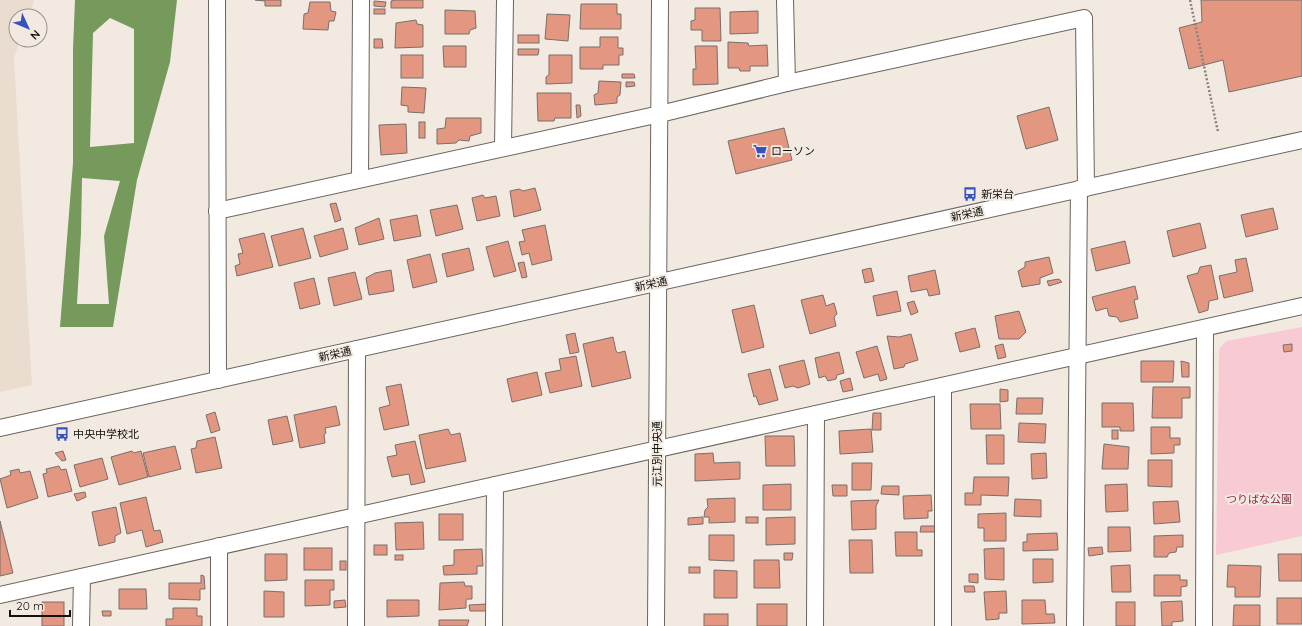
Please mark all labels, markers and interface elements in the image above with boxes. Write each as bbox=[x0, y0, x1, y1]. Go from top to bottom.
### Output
north arrow bbox=[8, 8, 48, 48]
text: N bbox=[27, 27, 43, 43]
supermarket icon: ローソン bbox=[752, 143, 768, 159]
place label: ローソン bbox=[771, 144, 815, 158]
bus stop icon: 新栄台 bbox=[962, 186, 978, 202]
place label: 新栄台 bbox=[981, 187, 1014, 201]
street label: 新栄通 bbox=[949, 204, 985, 224]
street label: 新栄通 bbox=[633, 274, 669, 294]
street label: 新栄通 bbox=[317, 343, 353, 365]
street label: 元江別中央通 bbox=[650, 421, 664, 487]
bus stop icon: 中央中学校北 bbox=[54, 426, 70, 442]
place label: 中央中学校北 bbox=[73, 427, 139, 441]
park label: つりばな公園 bbox=[1226, 492, 1292, 506]
scale bar bbox=[10, 592, 70, 618]
text: 20 m bbox=[16, 598, 44, 613]

